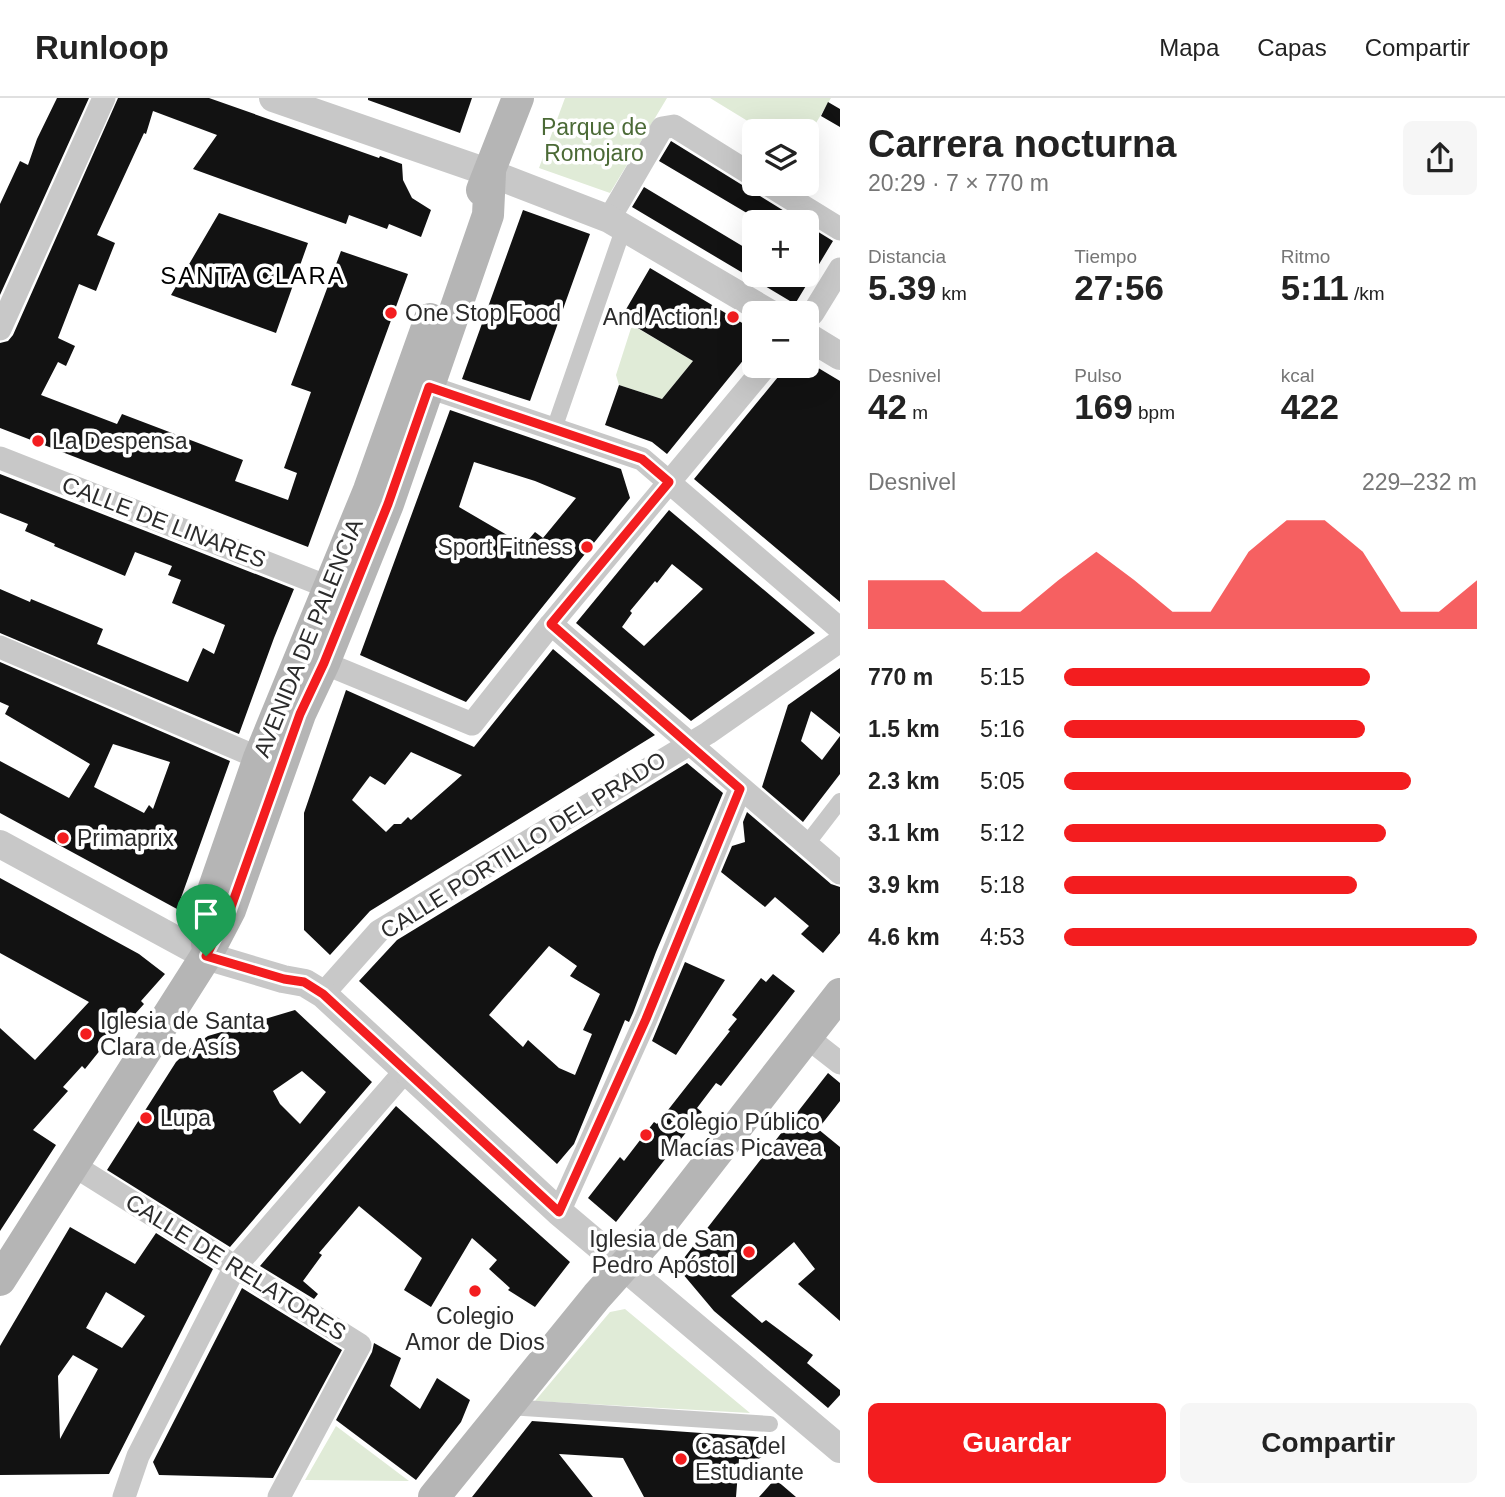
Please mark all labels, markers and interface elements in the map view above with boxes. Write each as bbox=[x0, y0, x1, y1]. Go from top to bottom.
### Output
text: Runloop bbox=[35, 29, 169, 66]
text: Mapa bbox=[1159, 34, 1219, 61]
text: Capas bbox=[1257, 34, 1327, 61]
text: Compartir bbox=[1365, 34, 1470, 61]
park label: Parque de Romojaro bbox=[541, 114, 647, 166]
map controls bbox=[742, 119, 819, 378]
button: layers bbox=[742, 119, 819, 196]
button: share bbox=[1403, 121, 1477, 195]
text: Carrera nocturna bbox=[868, 123, 1176, 165]
text: 20:29 · 7 × 770 m bbox=[868, 170, 1049, 196]
button: + bbox=[742, 210, 819, 287]
text: Distancia bbox=[868, 246, 946, 267]
text: Tiempo bbox=[1074, 246, 1137, 267]
text: Ritmo bbox=[1281, 246, 1330, 267]
district label: SANTA CLARA bbox=[160, 262, 346, 289]
text: 5.39 bbox=[868, 268, 936, 307]
text: 27:56 bbox=[1074, 268, 1164, 307]
text: 5:11 bbox=[1281, 268, 1349, 307]
text: km bbox=[936, 283, 967, 304]
text: /km bbox=[1349, 283, 1385, 304]
place label: One Stop Food bbox=[405, 300, 561, 326]
button: − bbox=[742, 301, 819, 378]
place label: And Action! bbox=[603, 304, 719, 330]
marker: One Stop Food bbox=[383, 305, 399, 321]
marker: And Action! bbox=[725, 309, 741, 325]
text: Desnivel bbox=[868, 365, 941, 386]
text: Pulso bbox=[1074, 365, 1122, 386]
text: kcal bbox=[1281, 365, 1314, 386]
text: 42 bbox=[868, 387, 907, 426]
text: 169 bbox=[1074, 387, 1133, 426]
text: 422 bbox=[1281, 387, 1339, 426]
text: m bbox=[907, 402, 928, 423]
text: bpm bbox=[1133, 402, 1175, 423]
place label: La Despensa bbox=[52, 428, 188, 454]
marker: La Despensa bbox=[30, 433, 46, 449]
text: Desnivel bbox=[868, 469, 956, 495]
text: 229–232 m bbox=[1362, 469, 1477, 495]
street label: CALLE DE LINARES bbox=[58, 471, 270, 573]
street label: AVENIDA DE PALENCIA bbox=[248, 514, 368, 761]
place label: Sport Fitness bbox=[438, 534, 573, 560]
marker: Sport Fitness bbox=[579, 539, 595, 555]
text: 770 m bbox=[868, 664, 933, 690]
text: 5:15 bbox=[980, 664, 1025, 690]
text: 1.5 km bbox=[868, 716, 940, 742]
text: 5:16 bbox=[980, 716, 1025, 742]
street label: CALLE PORTILLO DEL PRADO bbox=[376, 746, 670, 944]
text: 2.3 km bbox=[868, 768, 940, 794]
text: 5:05 bbox=[980, 768, 1025, 794]
text: 3.1 km bbox=[868, 820, 940, 846]
text: 5:12 bbox=[980, 820, 1025, 846]
place label: Primaprix bbox=[77, 825, 175, 851]
marker: Primaprix bbox=[55, 830, 71, 846]
text: 3.9 km bbox=[868, 872, 940, 898]
text: 5:18 bbox=[980, 872, 1025, 898]
pin bbox=[176, 884, 236, 956]
icon: arrive bbox=[187, 895, 225, 933]
text: 4.6 km bbox=[868, 924, 940, 950]
text: 4:53 bbox=[980, 924, 1025, 950]
place label: Iglesia de Santa Clara de Asís bbox=[100, 1008, 265, 1060]
marker: Iglesia de Santa Clara de Asís bbox=[78, 1026, 94, 1042]
place label: Lupa bbox=[160, 1105, 211, 1131]
place label: Colegio Público Macías Picavea bbox=[660, 1109, 823, 1161]
marker: Lupa bbox=[138, 1110, 154, 1126]
marker: Colegio Público Macías Picavea bbox=[638, 1127, 654, 1143]
street label: CALLE DE RELATORES bbox=[121, 1188, 351, 1346]
place label: Iglesia de San Pedro Apóstol bbox=[589, 1226, 735, 1278]
marker: Iglesia de San Pedro Apóstol bbox=[741, 1244, 757, 1260]
marker: Colegio Amor de Dios bbox=[467, 1283, 483, 1299]
place label: Colegio Amor de Dios bbox=[405, 1303, 545, 1355]
button: Guardar bbox=[868, 1403, 1166, 1483]
button: Compartir bbox=[1180, 1403, 1477, 1483]
place label: Casa del Estudiante bbox=[695, 1433, 804, 1485]
marker: Casa del Estudiante bbox=[673, 1451, 689, 1467]

